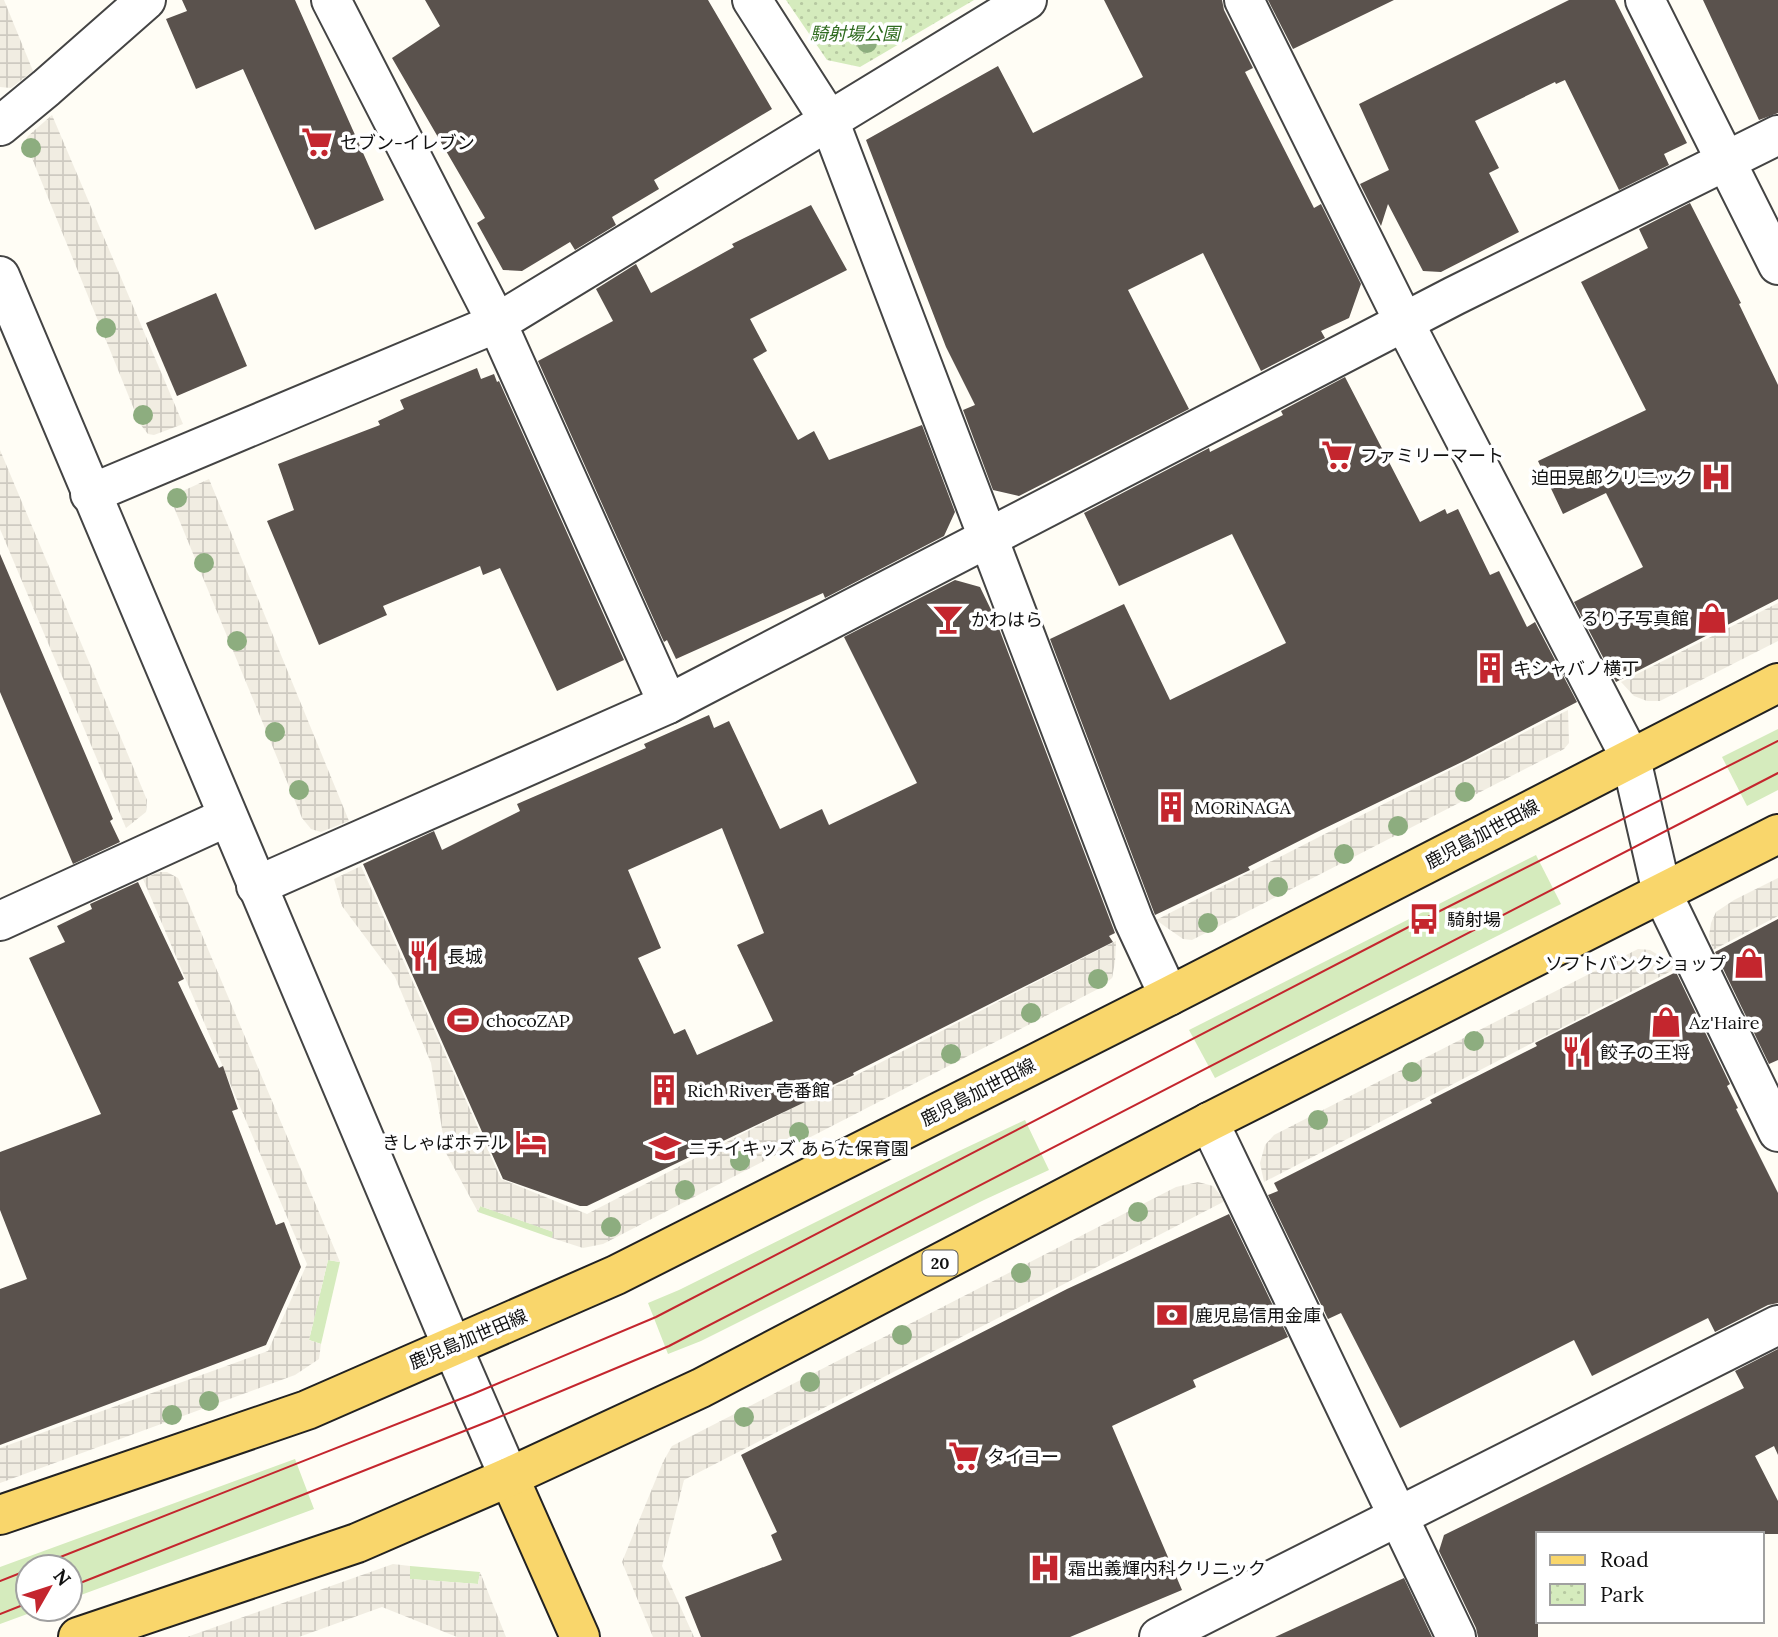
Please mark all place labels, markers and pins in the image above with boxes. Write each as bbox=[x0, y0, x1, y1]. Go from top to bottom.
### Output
supermarket icon: セブン-イレブン bbox=[300, 125, 334, 159]
place label: セブン-イレブン bbox=[340, 131, 475, 154]
supermarket icon: ファミリーマート bbox=[1320, 438, 1354, 472]
place label: ファミリーマート bbox=[1360, 444, 1504, 467]
hospital icon: 迫田晃郎クリニック bbox=[1699, 460, 1733, 494]
place label: 迫田晃郎クリニック bbox=[1531, 466, 1693, 489]
shop icon: るり子写真館 bbox=[1695, 601, 1729, 635]
bar icon: かわはら bbox=[931, 602, 965, 636]
place label: るり子写真館 bbox=[1581, 607, 1689, 630]
place label: かわはら bbox=[971, 608, 1043, 631]
building icon: キシャバノ横丁 bbox=[1473, 651, 1507, 685]
place label: キシャバノ横丁 bbox=[1513, 657, 1639, 680]
building icon: MORiNAGA bbox=[1154, 790, 1188, 824]
place label: MORiNAGA bbox=[1194, 796, 1291, 819]
bus stop icon: 騎射場 bbox=[1407, 902, 1441, 936]
place label: 騎射場 bbox=[1447, 908, 1501, 931]
restaurant icon: 長城 bbox=[407, 939, 441, 973]
place label: 長城 bbox=[447, 945, 483, 968]
shop icon: ソフトバンクショップ bbox=[1732, 946, 1766, 980]
place label: ソフトバンクショップ bbox=[1545, 952, 1726, 975]
sports icon: chocoZAP bbox=[446, 1003, 480, 1037]
shop icon: Az'Haire bbox=[1649, 1005, 1683, 1039]
place label: chocoZAP bbox=[486, 1009, 570, 1032]
place label: Az'Haire bbox=[1688, 1011, 1760, 1034]
restaurant icon: 餃子の王将 bbox=[1560, 1035, 1594, 1069]
place label: 餃子の王将 bbox=[1600, 1041, 1690, 1064]
building icon: Rich River 壱番館 bbox=[647, 1073, 681, 1107]
place label: Rich River 壱番館 bbox=[687, 1079, 830, 1102]
hotel icon: きしゃばホテル bbox=[514, 1125, 548, 1159]
place label: きしゃばホテル bbox=[382, 1131, 508, 1154]
school or university icon: ニチイキッズ あらた保育園 bbox=[648, 1131, 682, 1165]
place label: ニチイキッズ あらた保育園 bbox=[688, 1137, 909, 1160]
bank icon: 鹿児島信用金庫 bbox=[1155, 1298, 1189, 1332]
place label: 鹿児島信用金庫 bbox=[1195, 1304, 1321, 1327]
supermarket icon: タイヨー bbox=[947, 1439, 981, 1473]
place label: タイヨー bbox=[987, 1445, 1059, 1468]
hospital icon: 霜出義輝内科クリニック bbox=[1028, 1551, 1062, 1585]
place label: 霜出義輝内科クリニック bbox=[1068, 1557, 1266, 1580]

